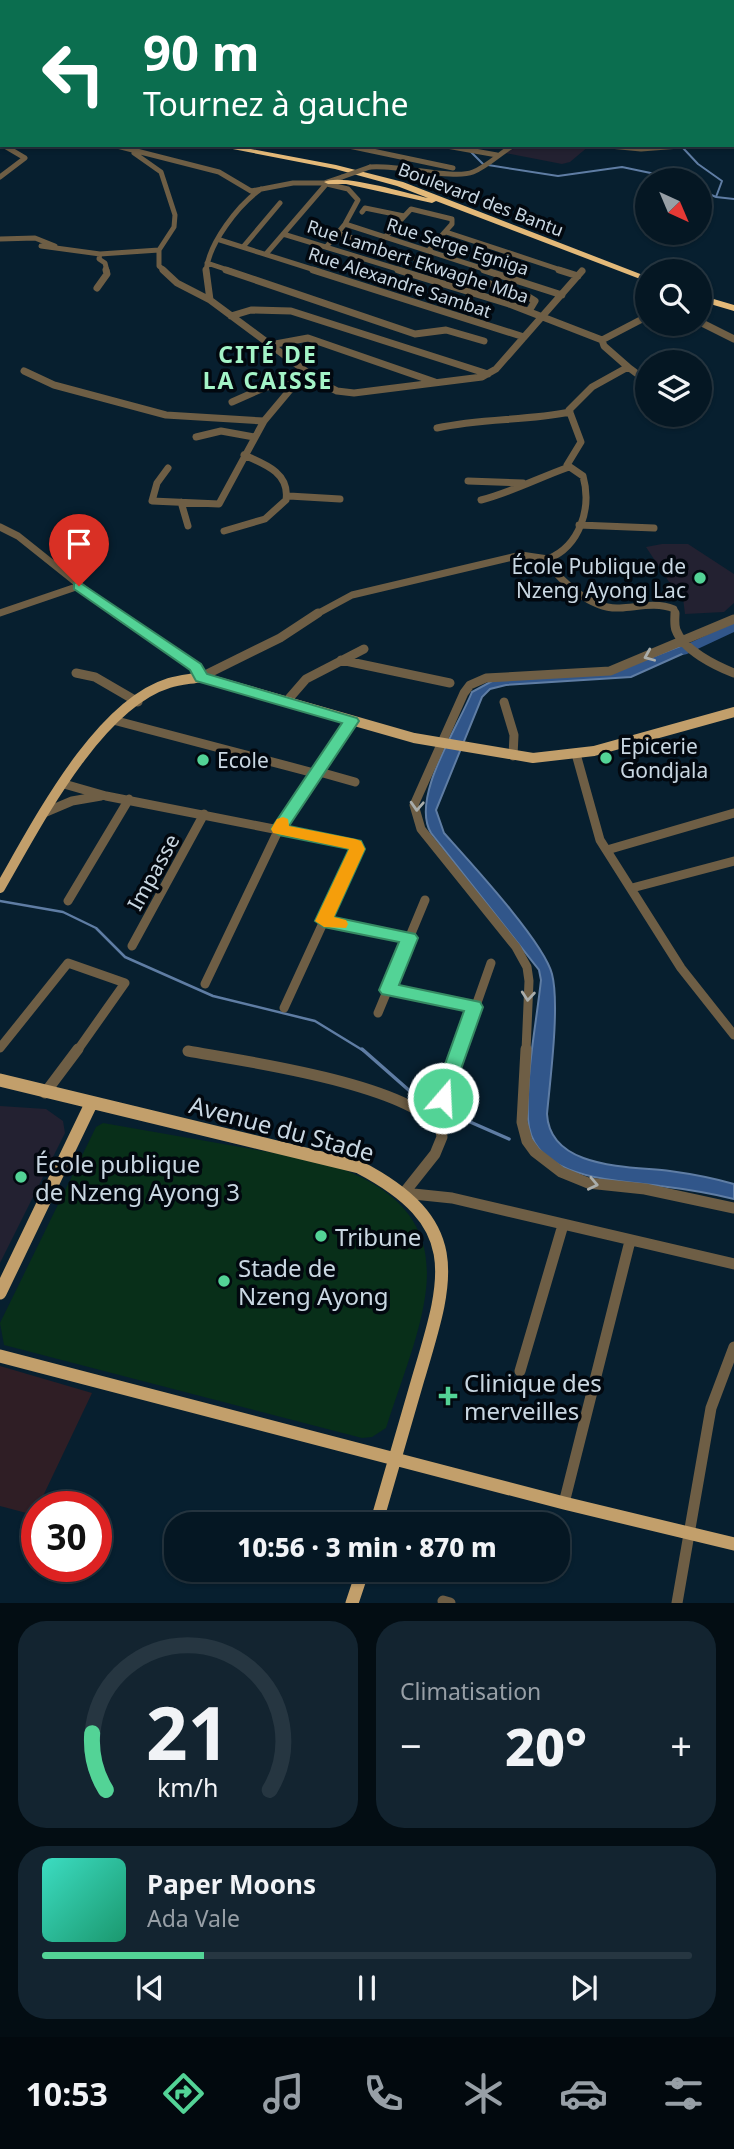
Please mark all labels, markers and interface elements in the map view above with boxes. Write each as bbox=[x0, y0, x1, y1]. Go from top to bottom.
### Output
text: 90 m bbox=[143, 19, 260, 85]
icon: left bbox=[28, 28, 119, 119]
text: Tournez à gauche bbox=[143, 82, 409, 125]
street label: Boulevard des Bantu bbox=[395, 156, 567, 242]
north arrow bbox=[635, 168, 712, 245]
map controls bbox=[635, 168, 712, 427]
street label: Rue Serge Egniga bbox=[384, 212, 532, 280]
street label: Rue Lambert Ekwaghe Mba bbox=[304, 214, 532, 308]
street label: Rue Alexandre Sambat bbox=[305, 241, 495, 323]
button: search bbox=[635, 259, 712, 336]
district label: CITÉ DE LA CAISSE bbox=[203, 338, 333, 396]
button: layers bbox=[635, 350, 712, 427]
pin bbox=[49, 514, 109, 586]
icon: arrive bbox=[60, 525, 98, 563]
place label: École Publique de Nzeng Ayong Lac bbox=[511, 552, 686, 604]
marker: École Publique de Nzeng Ayong Lac bbox=[692, 570, 708, 586]
one-way arrow bbox=[644, 648, 656, 662]
place label: Epicerie Gondjala bbox=[620, 732, 708, 784]
place label: Ecole bbox=[217, 746, 269, 774]
marker: Epicerie Gondjala bbox=[598, 750, 614, 766]
marker: Ecole bbox=[195, 752, 211, 768]
one-way arrow bbox=[410, 801, 425, 812]
street label: Impasse bbox=[121, 829, 185, 915]
one-way arrow bbox=[521, 990, 536, 1001]
position arrow bbox=[406, 1061, 480, 1135]
street label: Avenue du Stade bbox=[186, 1087, 378, 1169]
place label: École publique de Nzeng Ayong 3 bbox=[35, 1147, 240, 1208]
marker: École publique de Nzeng Ayong 3 bbox=[13, 1169, 29, 1185]
one-way arrow bbox=[587, 1175, 599, 1190]
place label: Tribune bbox=[335, 1220, 421, 1253]
marker: Tribune bbox=[313, 1228, 329, 1244]
place label: Stade de Nzeng Ayong bbox=[238, 1251, 389, 1312]
marker: Stade de Nzeng Ayong bbox=[216, 1273, 232, 1289]
place label: Clinique des merveilles bbox=[464, 1366, 602, 1427]
marker: Clinique des merveilles bbox=[438, 1386, 458, 1406]
speed limit sign: 30 bbox=[21, 1491, 112, 1582]
text: 10:56 · 3 min · 870 m bbox=[237, 1529, 497, 1565]
text: Climatisation bbox=[400, 1675, 541, 1707]
text: 21 bbox=[146, 1683, 230, 1782]
text: 20° bbox=[505, 1710, 587, 1781]
text: − bbox=[400, 1719, 422, 1771]
text: + bbox=[670, 1719, 692, 1771]
text: km/h bbox=[157, 1770, 219, 1804]
text: Paper Moons bbox=[147, 1866, 316, 1902]
text: Ada Vale bbox=[147, 1902, 240, 1934]
icon: previous bbox=[131, 1969, 169, 2007]
icon: pause bbox=[348, 1969, 386, 2007]
icon: next bbox=[565, 1969, 603, 2007]
icon: directions bbox=[159, 2069, 208, 2118]
icon: music bbox=[259, 2069, 308, 2118]
icon: phone bbox=[359, 2069, 408, 2118]
icon: climate bbox=[459, 2069, 508, 2118]
icon: car bbox=[559, 2069, 608, 2118]
icon: filters bbox=[659, 2069, 708, 2118]
text: 10:53 bbox=[26, 2072, 108, 2115]

